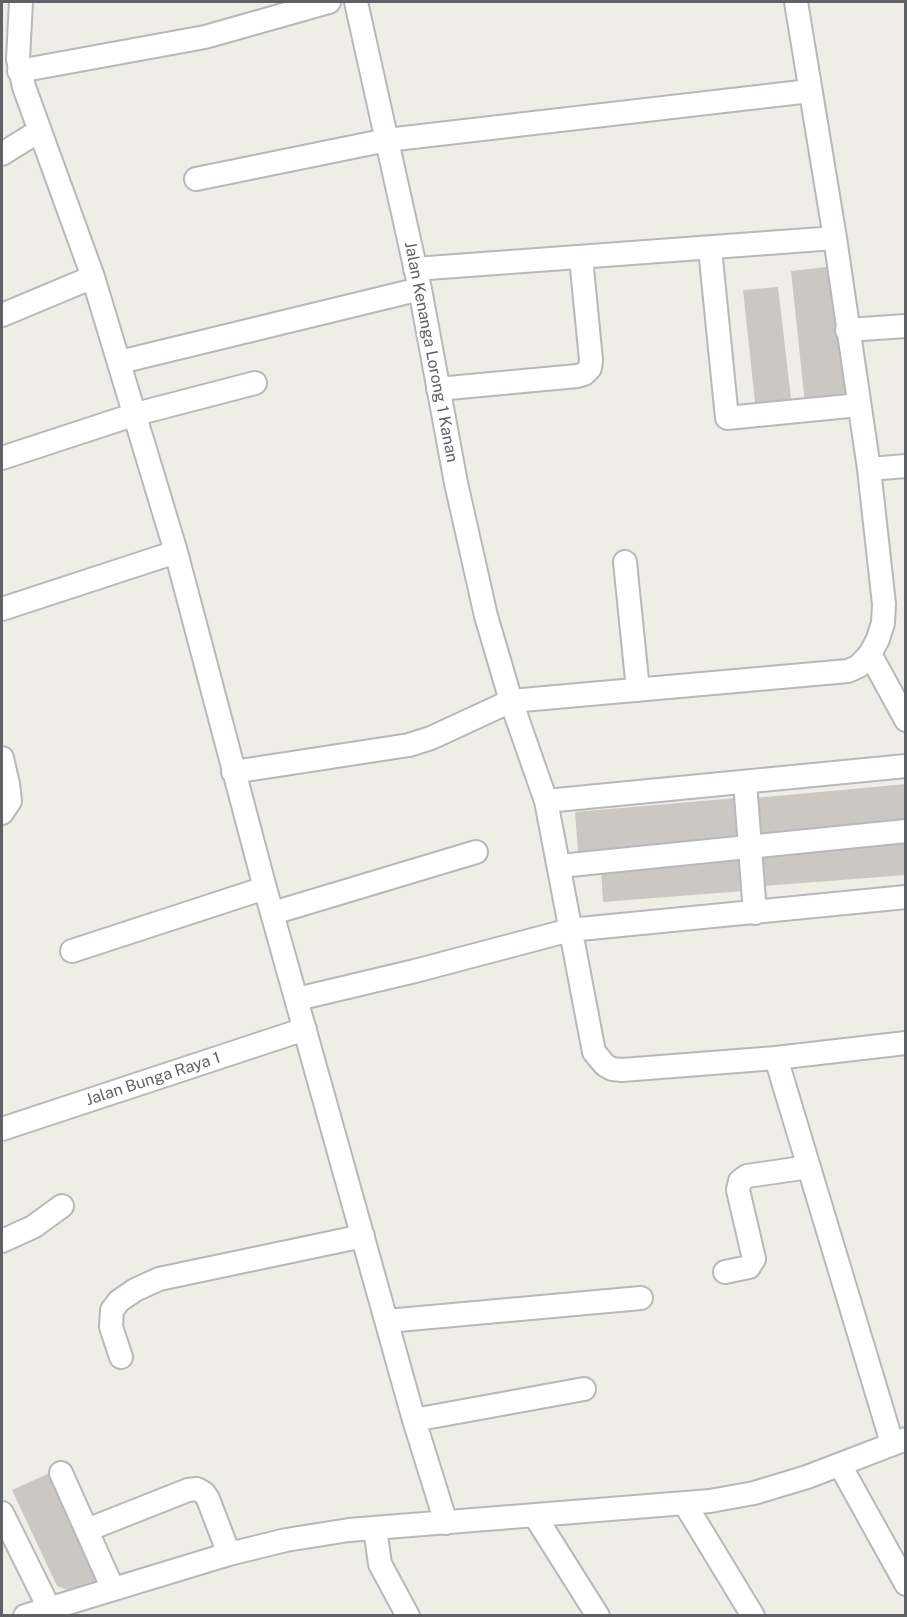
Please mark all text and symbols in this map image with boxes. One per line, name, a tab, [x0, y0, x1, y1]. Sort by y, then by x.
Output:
street label: Jalan Kenanga Lorong 1 Kanan	[400, 240, 462, 464]
street label: Jalan Bunga Raya 1	[83, 1048, 223, 1110]

